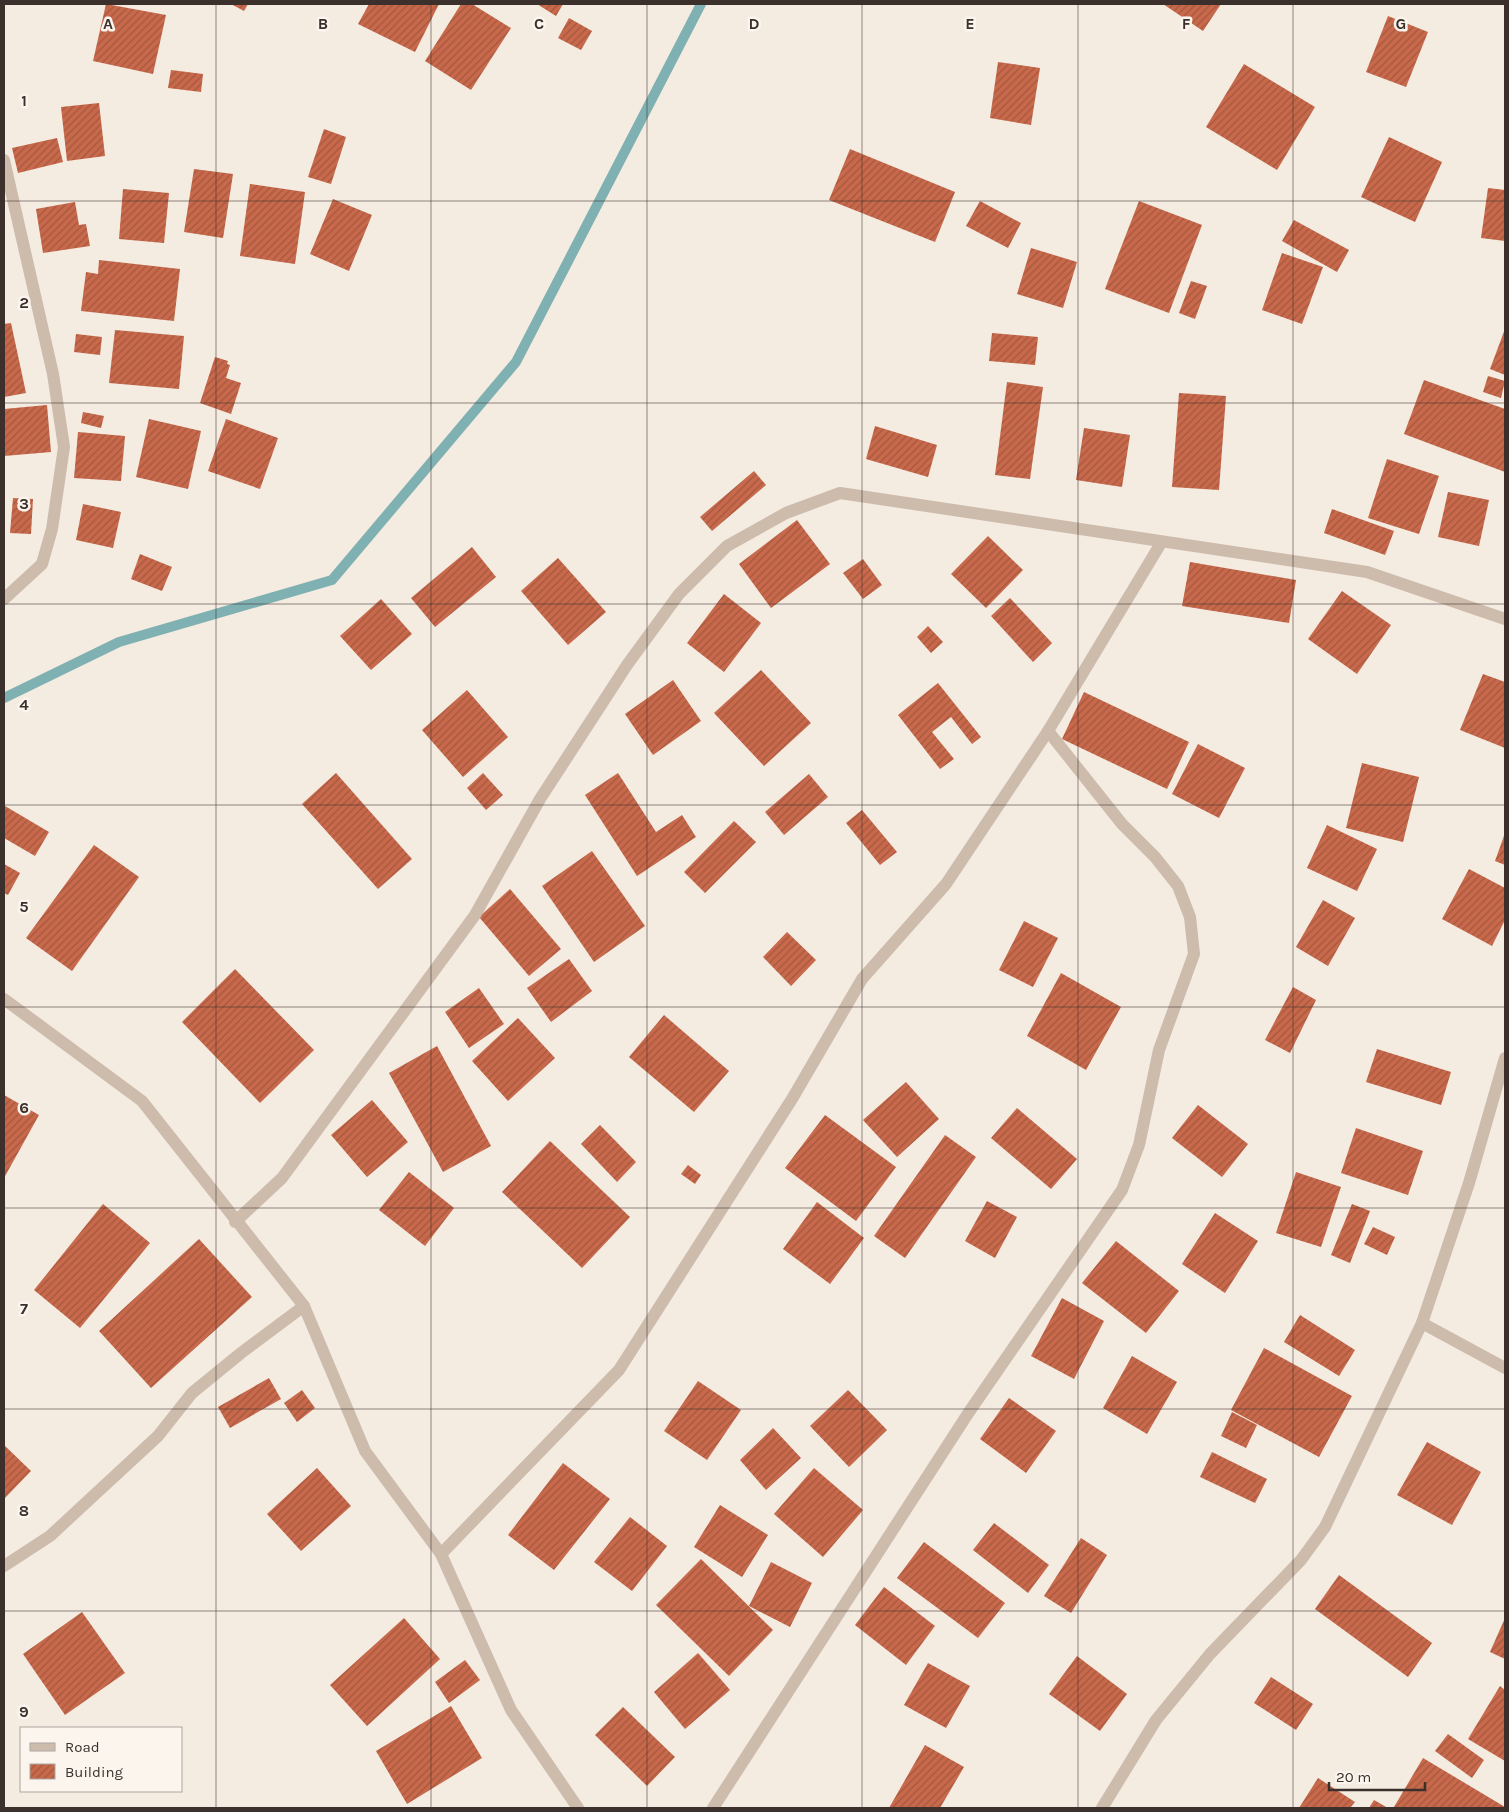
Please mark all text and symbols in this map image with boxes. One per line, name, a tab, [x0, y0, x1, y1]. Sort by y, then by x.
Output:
text: A	[103, 14, 113, 33]
text: B	[318, 14, 328, 33]
text: C	[534, 14, 544, 33]
text: D	[749, 14, 760, 33]
text: E	[965, 14, 975, 33]
text: F	[1182, 14, 1191, 33]
text: G	[1396, 14, 1406, 33]
text: 1	[21, 91, 27, 110]
text: 2	[19, 293, 29, 312]
text: 3	[19, 494, 29, 513]
text: 4	[19, 695, 29, 714]
text: 5	[19, 897, 29, 916]
text: 6	[19, 1098, 29, 1117]
text: 7	[20, 1299, 28, 1318]
text: 8	[19, 1501, 29, 1520]
text: 9	[19, 1702, 29, 1721]
legend	[20, 1727, 182, 1792]
text: Road	[65, 1738, 100, 1756]
scale bar	[1329, 1760, 1425, 1792]
text: Building	[65, 1763, 123, 1781]
text: 20 m	[1336, 1768, 1371, 1786]

